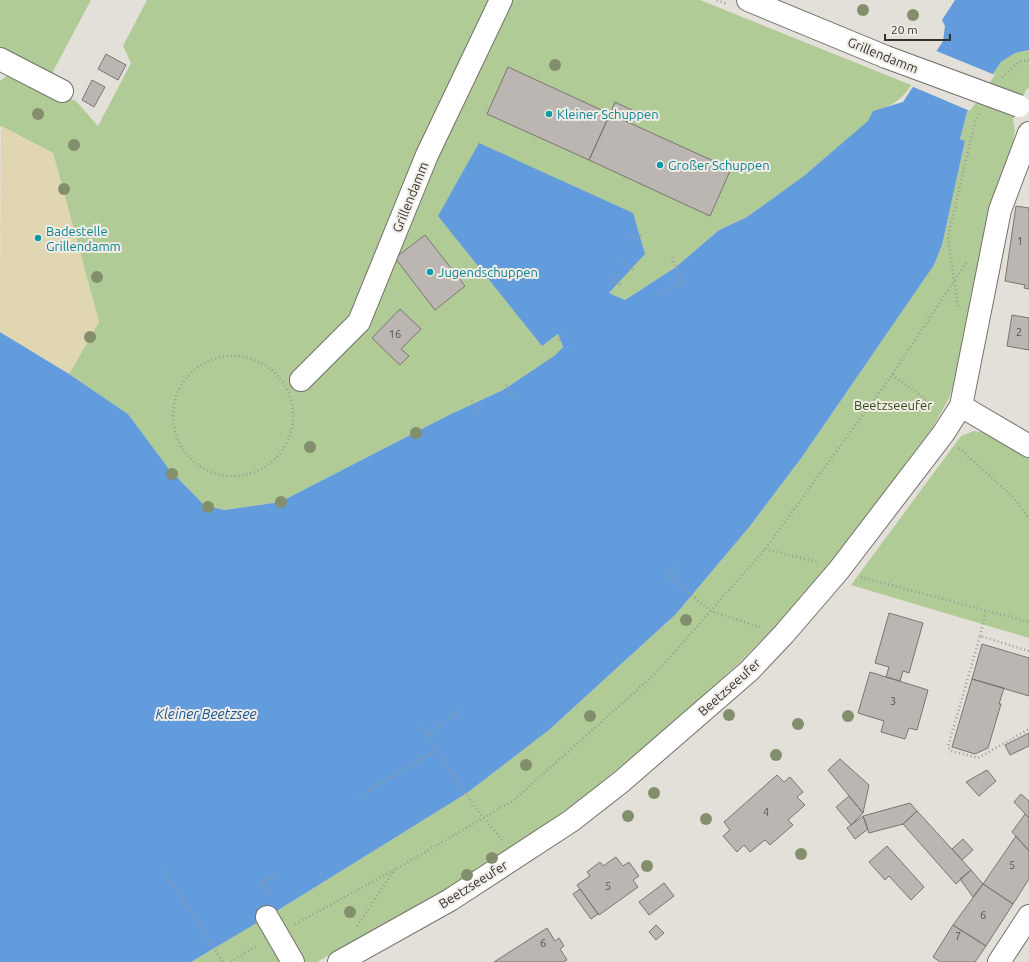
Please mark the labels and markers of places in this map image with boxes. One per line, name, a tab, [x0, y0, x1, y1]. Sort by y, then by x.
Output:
place label: Kleiner Schuppen	[557, 107, 659, 121]
marker: Kleiner Schuppen	[544, 109, 554, 119]
place label: Großer Schuppen	[668, 158, 770, 172]
marker: Großer Schuppen	[655, 160, 665, 170]
place label: Badestelle Grillendamm	[46, 224, 121, 253]
marker: Badestelle Grillendamm	[33, 233, 43, 243]
place label: Jugendschuppen	[438, 265, 538, 279]
marker: Jugendschuppen	[425, 267, 435, 277]

